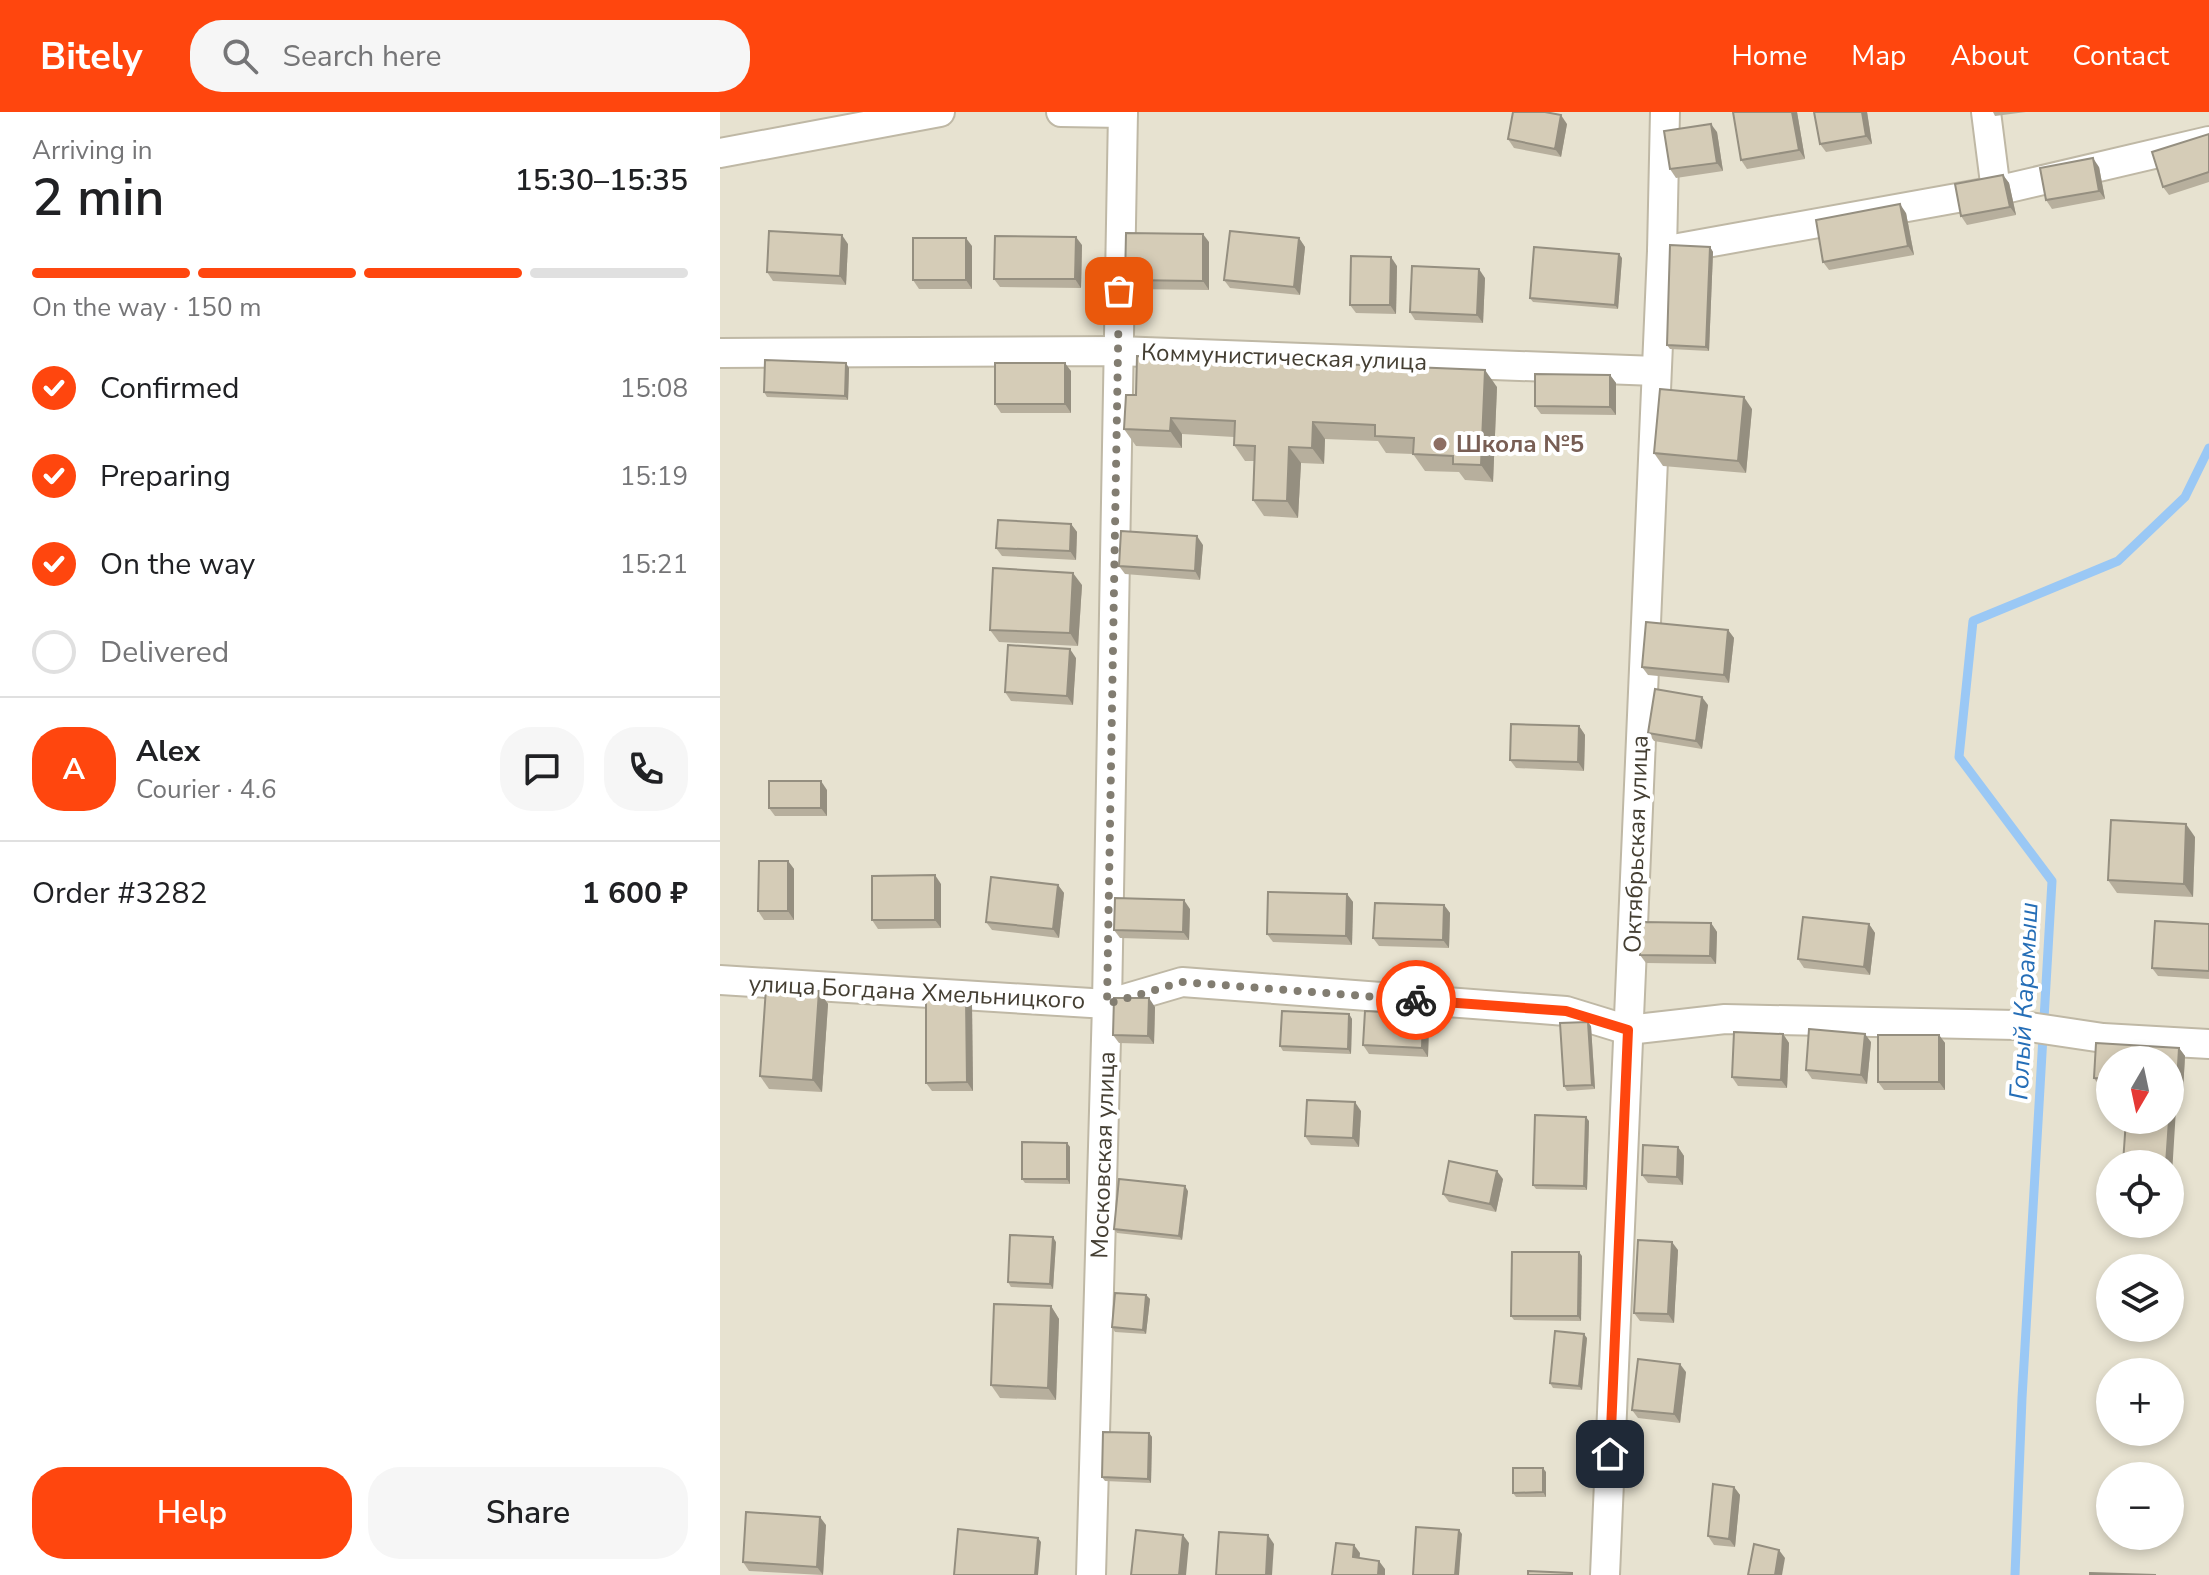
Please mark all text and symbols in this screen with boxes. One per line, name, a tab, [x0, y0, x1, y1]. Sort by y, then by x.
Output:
search box	[190, 20, 750, 92]
text: Bitely	[40, 31, 142, 82]
icon: search	[218, 34, 262, 78]
text: Search here	[282, 36, 441, 77]
text: Home	[1732, 37, 1807, 75]
text: Map	[1851, 37, 1906, 75]
text: About	[1950, 37, 2028, 75]
text: Contact	[2072, 37, 2169, 75]
text: Arriving in	[32, 133, 153, 168]
text: 15:30–15:35	[515, 160, 688, 201]
text: 2 min	[32, 162, 165, 233]
pin	[1085, 257, 1153, 325]
icon: bag	[1097, 269, 1141, 313]
text: On the way · 150 m	[32, 290, 261, 325]
street label: Коммунистическая улица	[1140, 336, 1428, 378]
icon: check	[32, 366, 76, 410]
text: Confirmed	[100, 368, 240, 409]
text: 15:08	[620, 371, 688, 406]
place label: Школа №5	[1456, 428, 1584, 460]
marker: Школа №5	[1431, 435, 1449, 453]
icon: check	[32, 454, 76, 498]
text: Preparing	[100, 456, 231, 497]
text: 15:19	[620, 459, 688, 494]
icon: check	[32, 542, 76, 586]
text: On the way	[100, 544, 255, 585]
text: 15:21	[620, 547, 688, 582]
text: Delivered	[100, 632, 229, 673]
button: chat	[500, 727, 584, 811]
button: phone	[604, 727, 688, 811]
text: Alex	[136, 731, 200, 772]
street label: Октябрьская улица	[1616, 734, 1656, 954]
text: A	[63, 749, 85, 790]
text: Courier · 4.6	[136, 772, 277, 807]
text: Order #3282	[32, 873, 207, 914]
text: 1 600 ₽	[582, 873, 688, 914]
water label: Голый Карамыш	[2001, 901, 2047, 1101]
courier	[1376, 960, 1456, 1040]
street label: улица Богдана Хмельницкого	[748, 967, 1086, 1017]
icon: bike	[1394, 978, 1438, 1022]
north arrow	[2096, 1046, 2184, 1134]
map controls	[2096, 1046, 2184, 1550]
street label: Московская улица	[1083, 1051, 1123, 1259]
button: locate	[2096, 1150, 2184, 1238]
button: layers	[2096, 1254, 2184, 1342]
button: +	[2096, 1358, 2184, 1446]
pin	[1576, 1420, 1644, 1488]
icon: home	[1588, 1432, 1632, 1476]
button: −	[2096, 1462, 2184, 1550]
button: Help	[32, 1467, 352, 1559]
button: Share	[368, 1467, 688, 1559]

